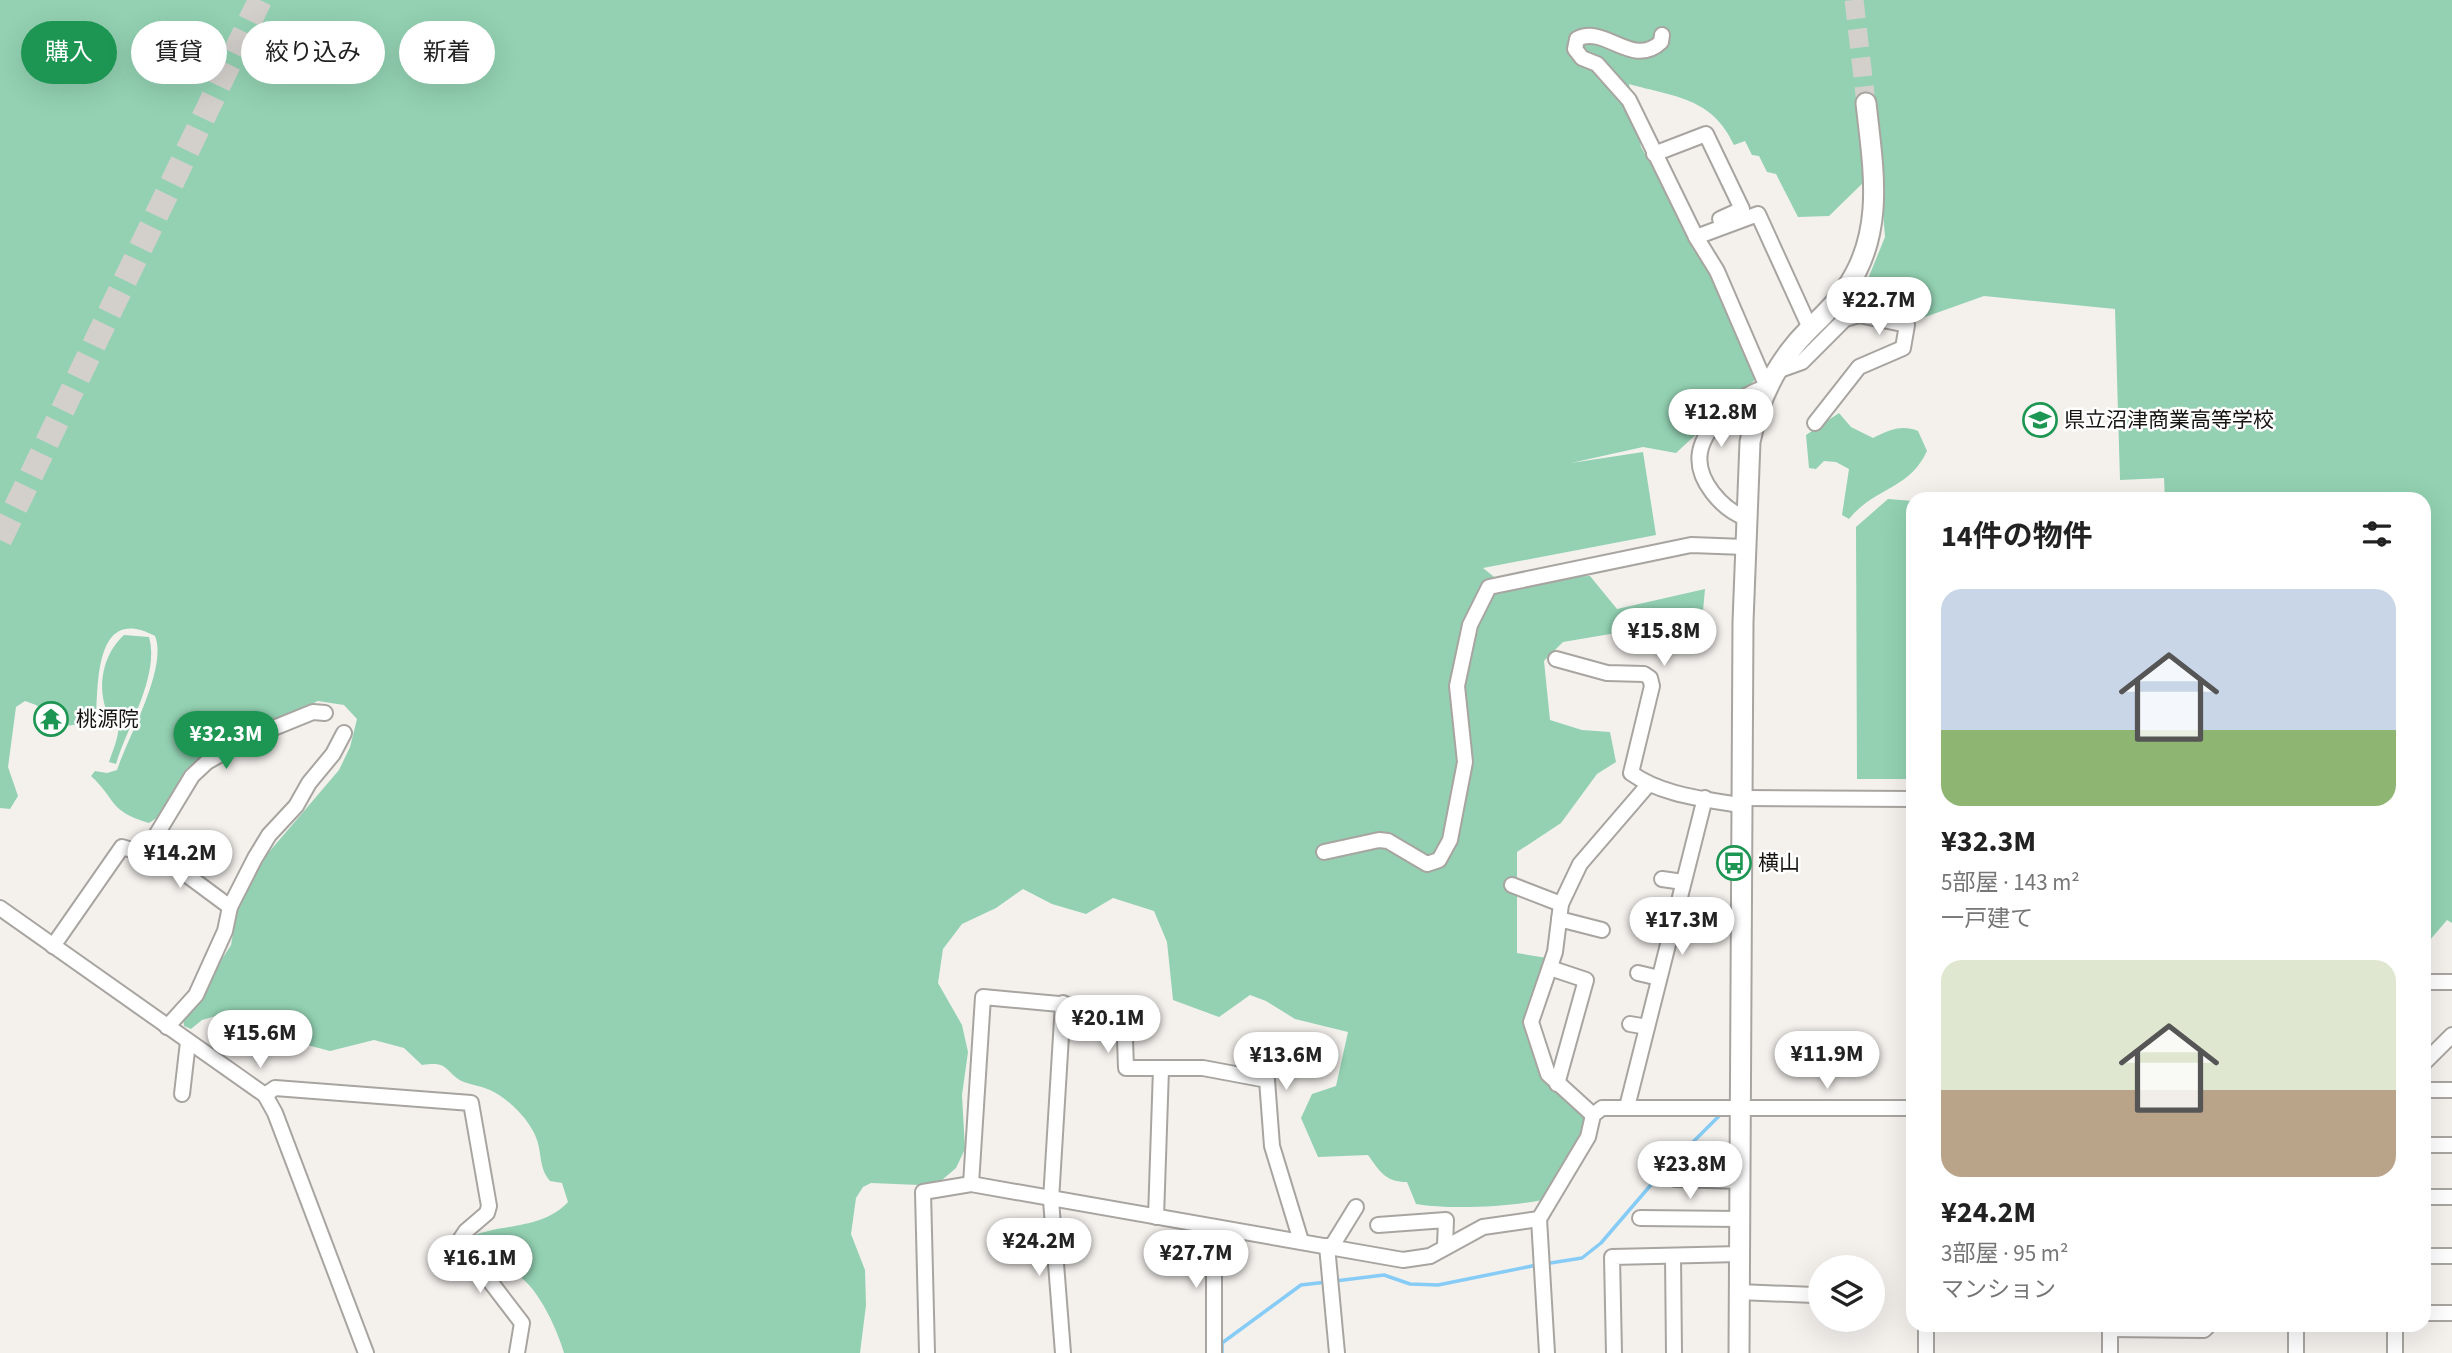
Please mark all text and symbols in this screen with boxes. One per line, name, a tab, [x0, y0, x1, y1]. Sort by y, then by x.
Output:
chip: 購入	[21, 21, 117, 84]
chip: 賃貸	[131, 21, 227, 84]
chip: 絞り込み	[241, 21, 385, 84]
chip: 新着	[399, 21, 495, 84]
pin: ¥22.7M	[1822, 278, 1936, 337]
text: ¥22.7M	[1842, 283, 1916, 316]
pin: ¥12.8M	[1664, 390, 1778, 449]
text: ¥12.8M	[1684, 395, 1758, 428]
school or university icon: 県立沼津商業高等学校	[2021, 401, 2059, 439]
place label: 県立沼津商業高等学校	[2064, 405, 2274, 435]
text: 14件の物件	[1941, 515, 2093, 558]
icon: filters	[2358, 515, 2396, 553]
pin: ¥15.8M	[1607, 608, 1721, 668]
text: ¥15.8M	[1627, 614, 1701, 647]
icon: home	[2106, 634, 2232, 760]
temple icon: 桃源院	[32, 700, 70, 738]
place label: 桃源院	[76, 704, 139, 734]
pin: ¥32.3M	[169, 712, 283, 771]
text: ¥32.3M	[189, 717, 263, 750]
text: ¥32.3M	[1941, 820, 2036, 863]
pin: ¥14.2M	[123, 830, 237, 890]
text: ¥14.2M	[143, 836, 217, 869]
bus stop icon: 横山	[1715, 844, 1753, 882]
place label: 横山	[1758, 848, 1800, 878]
text: 5部屋 · 143 m²	[1941, 866, 2080, 899]
pin: ¥17.3M	[1625, 898, 1739, 957]
text: 一戸建て	[1941, 902, 2033, 935]
text: ¥17.3M	[1645, 903, 1719, 936]
pin: ¥20.1M	[1051, 996, 1165, 1055]
text: ¥20.1M	[1071, 1001, 1145, 1034]
icon: home	[2106, 1005, 2232, 1131]
pin: ¥15.6M	[203, 1010, 317, 1070]
text: ¥15.6M	[223, 1016, 297, 1049]
pin: ¥13.6M	[1229, 1032, 1343, 1092]
pin: ¥11.9M	[1770, 1032, 1884, 1091]
text: ¥11.9M	[1790, 1037, 1864, 1070]
text: ¥13.6M	[1249, 1038, 1323, 1071]
pin: ¥23.8M	[1633, 1142, 1747, 1201]
text: ¥23.8M	[1653, 1147, 1727, 1180]
text: ¥24.2M	[1941, 1191, 2036, 1234]
pin: ¥24.2M	[982, 1218, 1096, 1278]
text: ¥24.2M	[1002, 1224, 1076, 1257]
pin: ¥27.7M	[1139, 1230, 1253, 1290]
pin: ¥16.1M	[423, 1236, 537, 1295]
text: ¥27.7M	[1159, 1236, 1233, 1269]
text: 3部屋 · 95 m²	[1941, 1237, 2068, 1270]
text: ¥16.1M	[443, 1241, 517, 1274]
map controls	[1808, 1255, 1885, 1332]
button: layers	[1808, 1255, 1885, 1332]
text: マンション	[1941, 1273, 2056, 1306]

